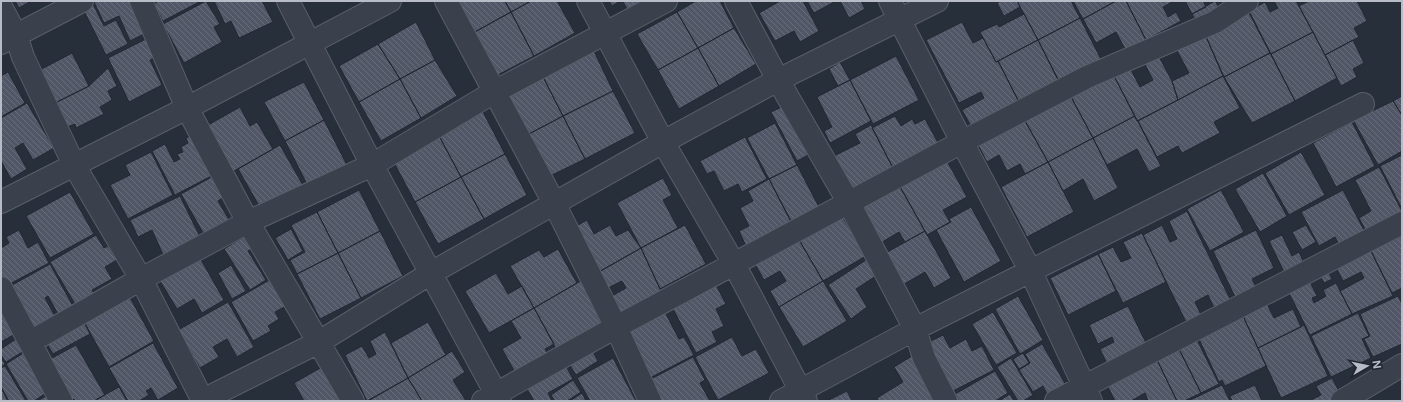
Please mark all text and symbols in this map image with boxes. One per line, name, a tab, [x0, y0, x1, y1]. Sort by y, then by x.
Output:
north arrow	[1347, 346, 1387, 386]
text: N	[1369, 359, 1384, 370]

